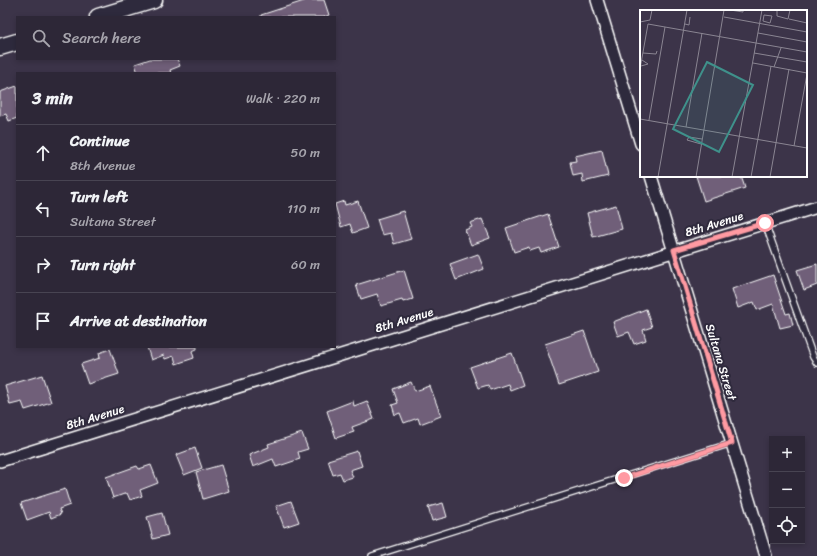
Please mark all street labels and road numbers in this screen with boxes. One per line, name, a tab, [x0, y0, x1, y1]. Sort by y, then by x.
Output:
street label: 8th Avenue	[682, 205, 746, 243]
street label: 8th Avenue	[372, 301, 436, 339]
street label: Sultana Street	[699, 321, 743, 404]
street label: 8th Avenue	[63, 398, 127, 436]

